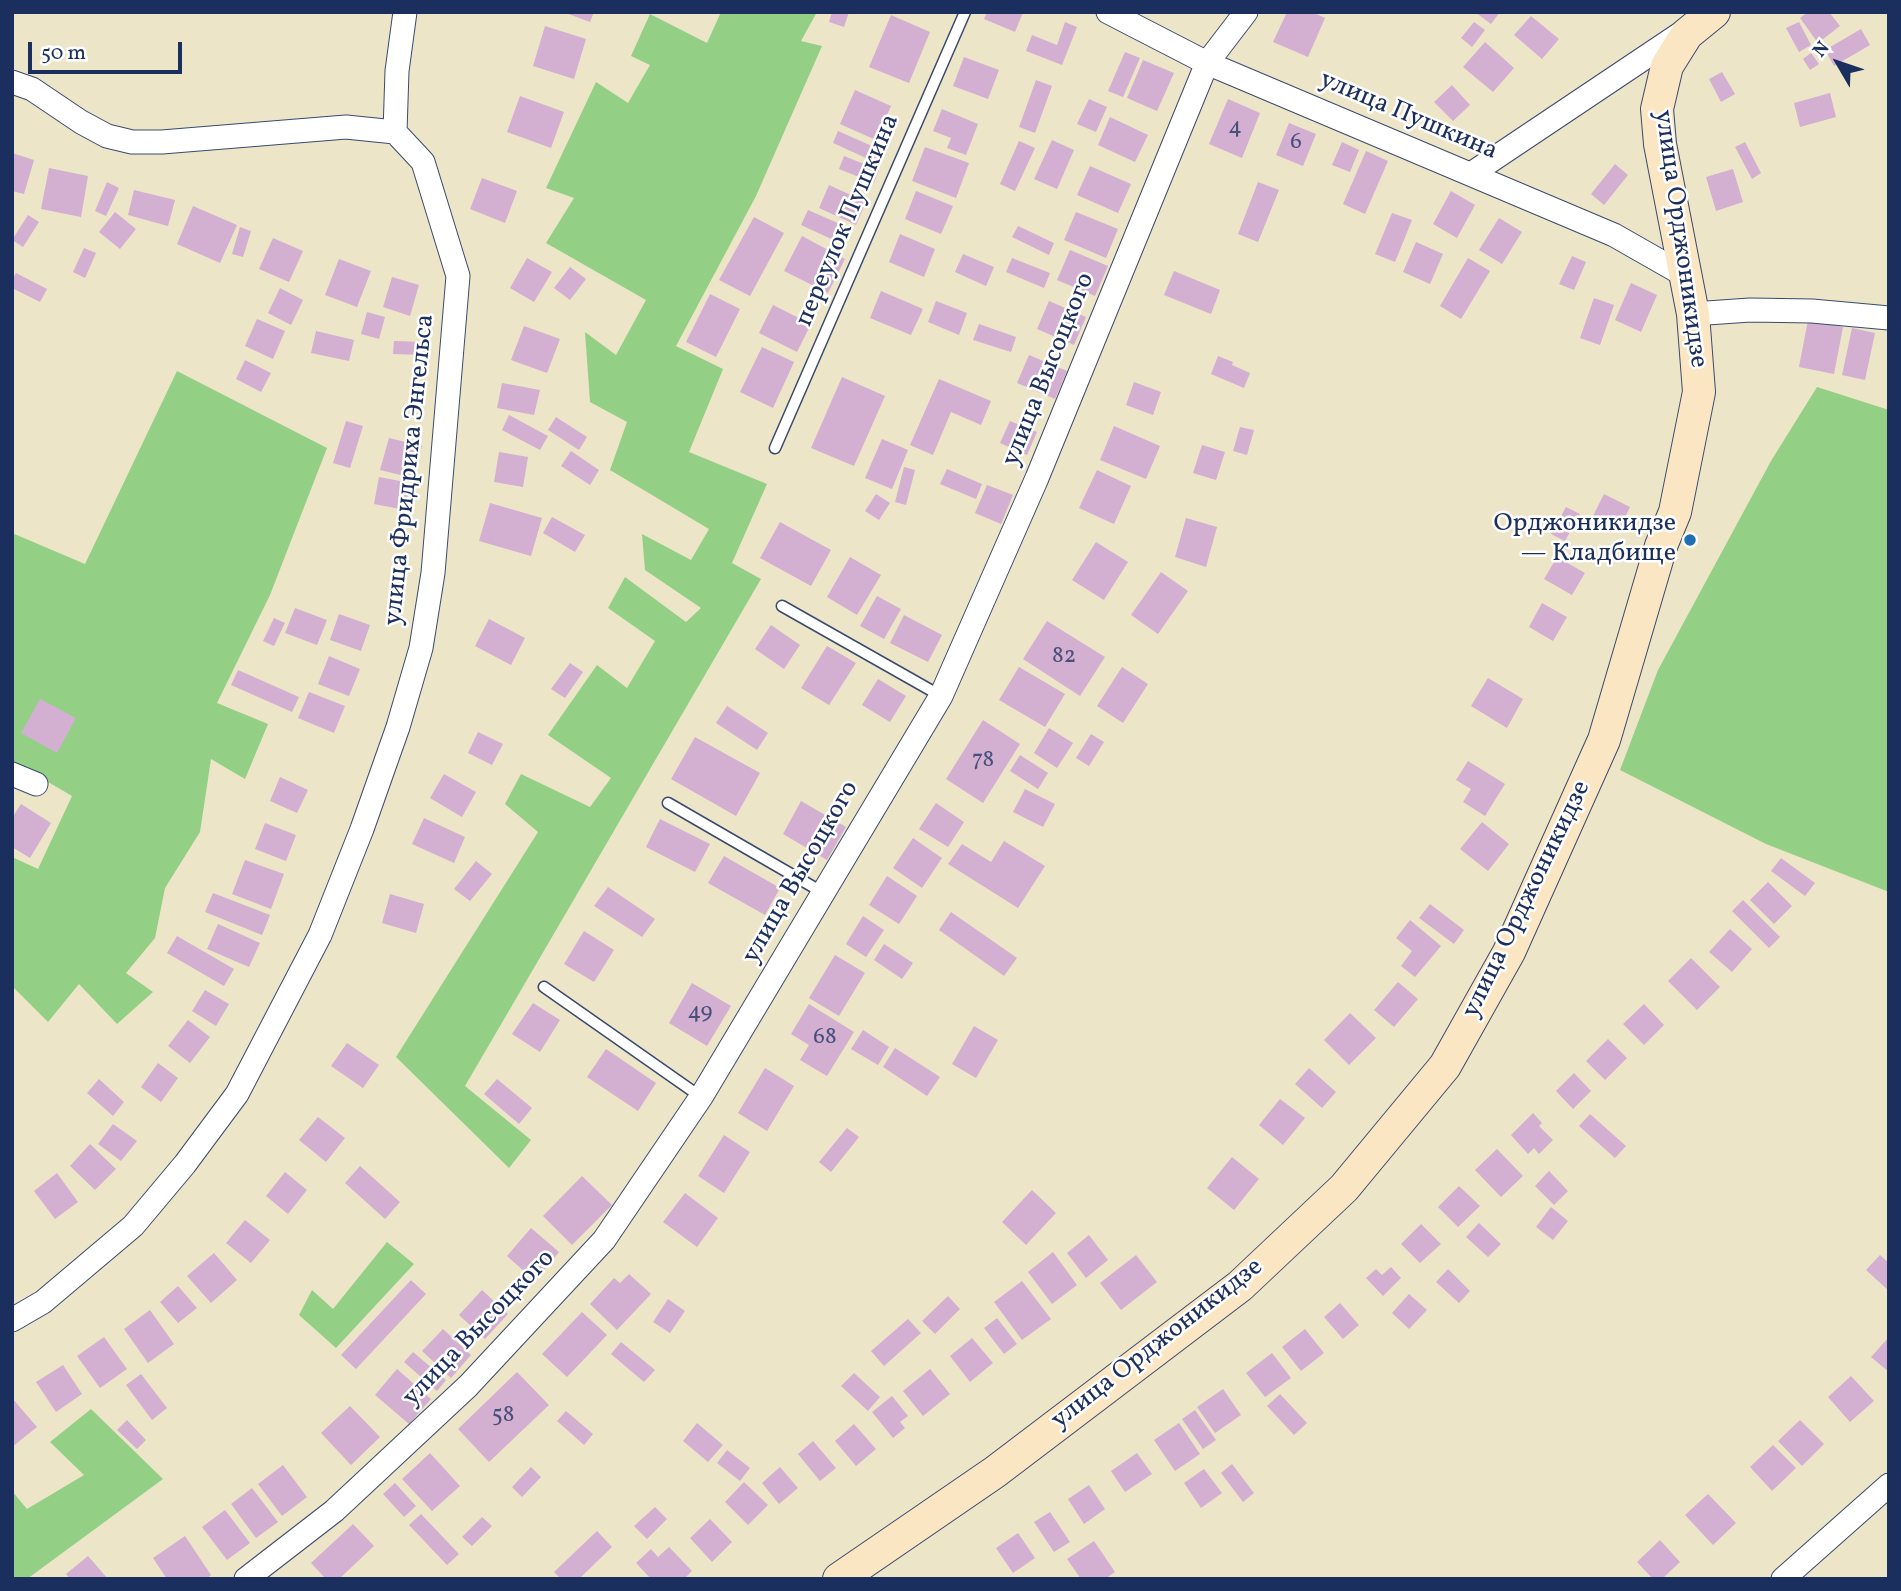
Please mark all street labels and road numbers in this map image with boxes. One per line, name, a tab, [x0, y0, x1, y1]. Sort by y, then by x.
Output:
street label: улица Пушкина	[1314, 65, 1502, 169]
street label: улица Орджоникидзе	[1645, 108, 1713, 370]
street label: переулок Пушкина	[790, 110, 908, 332]
street label: улица Высоцкого	[997, 269, 1103, 471]
street label: улица Фридриха Энгельса	[379, 313, 443, 627]
street label: улица Высоцкого	[737, 776, 867, 970]
street label: улица Орджоникидзе	[1457, 776, 1599, 1024]
street label: улица Высоцкого	[397, 1244, 563, 1414]
street label: улица Орджоникидзе	[1046, 1253, 1270, 1437]

